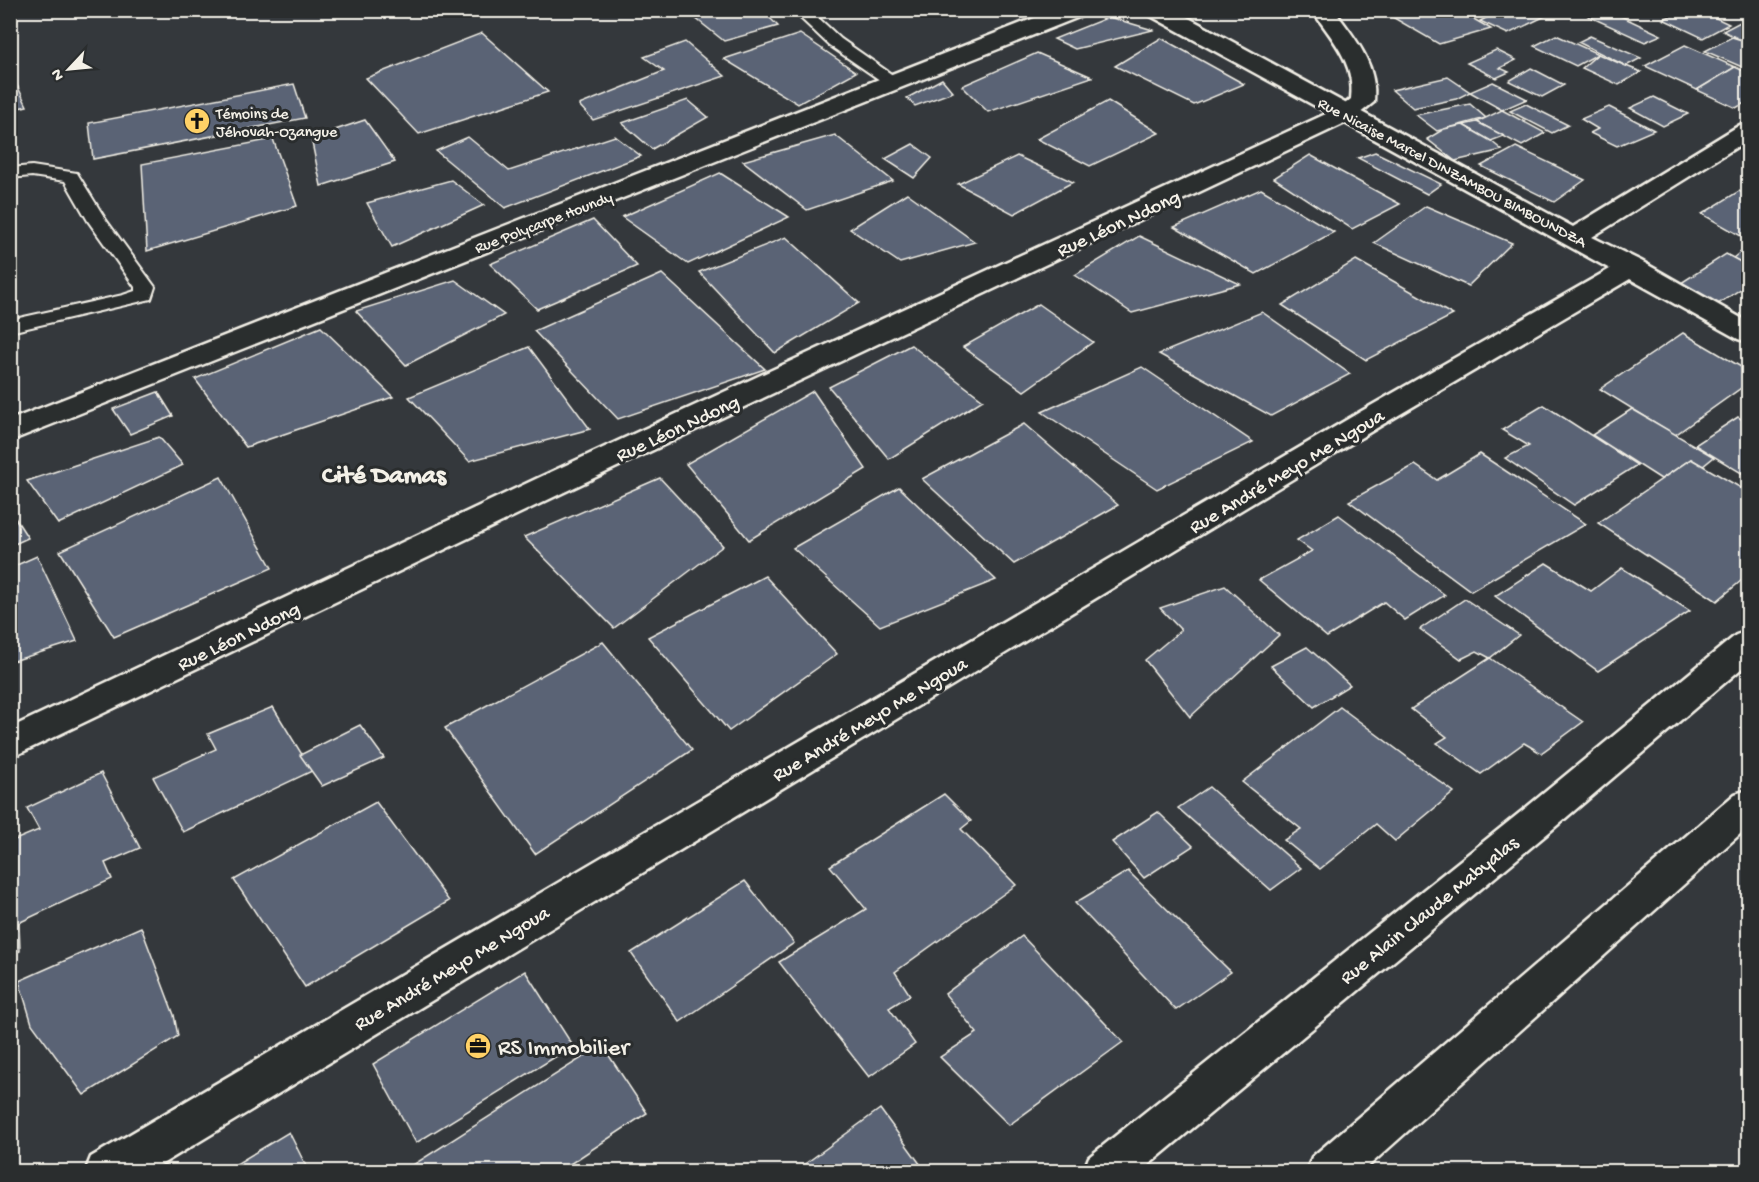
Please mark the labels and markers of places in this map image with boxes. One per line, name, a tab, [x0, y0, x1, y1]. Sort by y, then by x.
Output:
church icon: Témoins de Jéhovah-Ozangue	[182, 106, 212, 136]
place label: Témoins de Jéhovah-Ozangue	[215, 106, 338, 143]
office icon: RS Immobilier	[463, 1031, 493, 1061]
place label: RS Immobilier	[498, 1035, 631, 1064]

